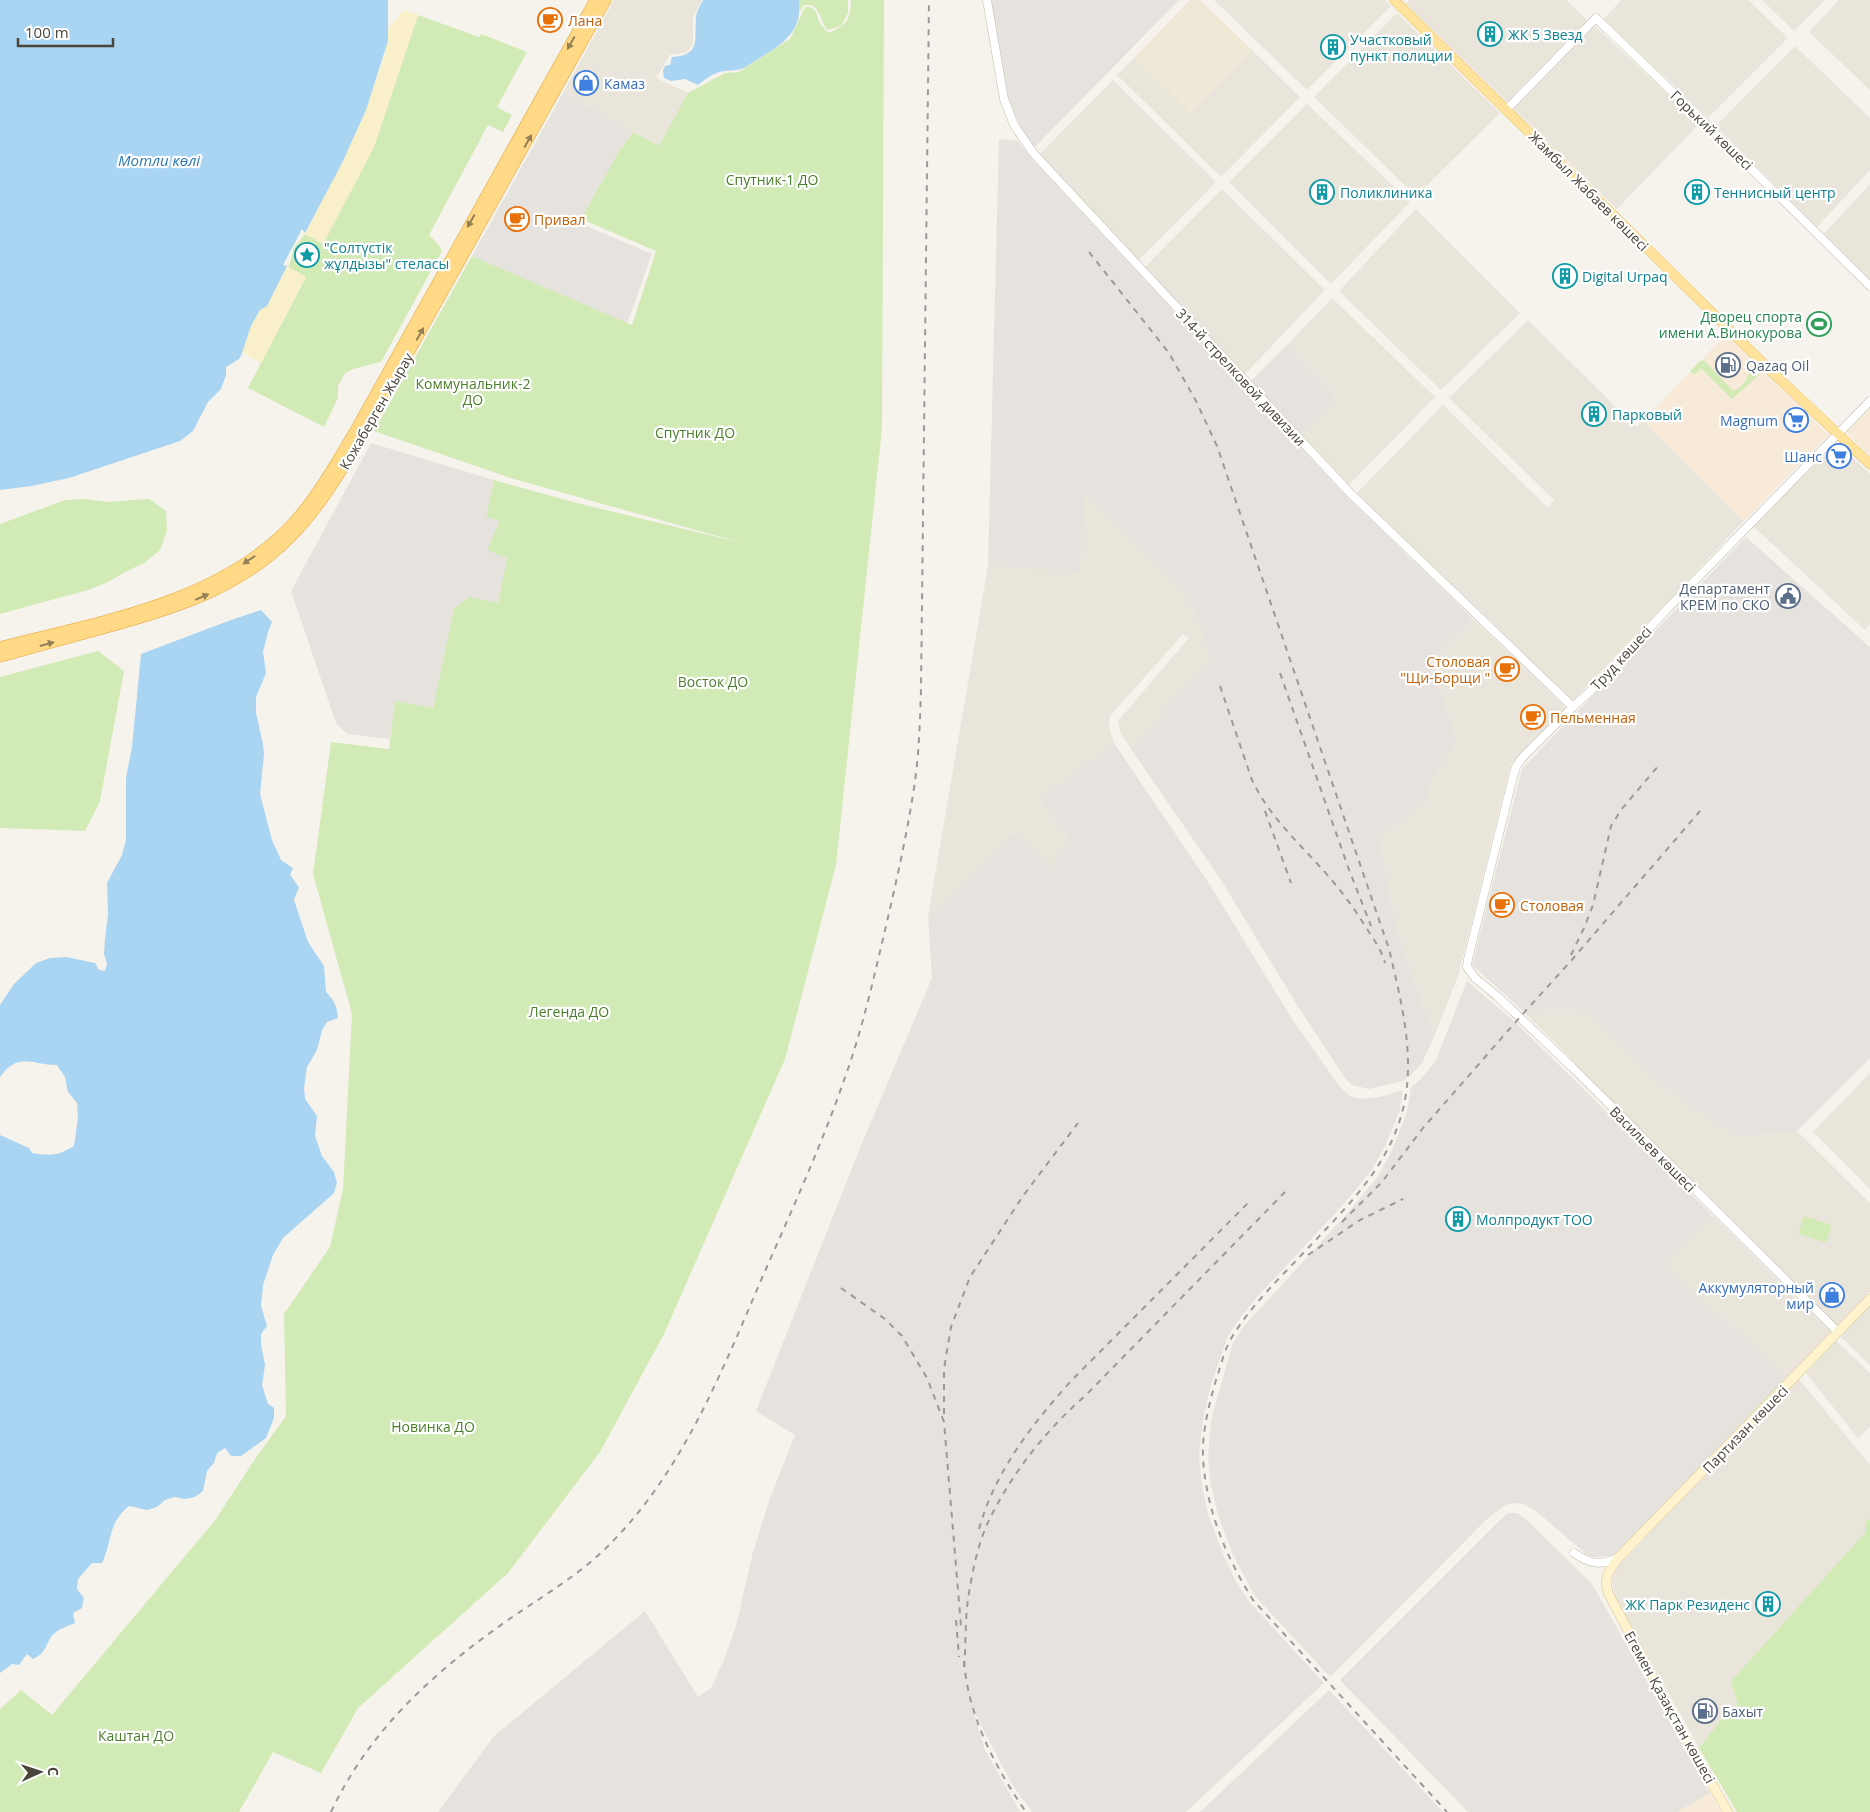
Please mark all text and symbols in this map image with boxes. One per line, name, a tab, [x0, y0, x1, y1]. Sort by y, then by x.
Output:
cafe icon: Лана	[537, 7, 563, 33]
place label: Лана	[568, 11, 602, 30]
scale bar	[18, 15, 112, 47]
building icon: ЖК 5 Звезд	[1477, 21, 1503, 47]
text: 100 m	[25, 22, 69, 42]
place label: ЖК 5 Звезд	[1508, 25, 1582, 44]
place label: Участковый пункт полиции	[1350, 30, 1453, 65]
building icon: Участковый пункт полиции	[1320, 34, 1346, 60]
one-way arrow	[567, 35, 575, 50]
shop icon: Камаз	[573, 70, 599, 96]
place label: Камаз	[604, 74, 645, 93]
street label: Горький көшесі	[1667, 86, 1757, 174]
street label: Жамбыл Жабаев көшесі	[1525, 127, 1653, 255]
one-way arrow	[524, 134, 532, 149]
water label: Мотли көлі	[118, 150, 200, 170]
park label: Спутник-1 ДО	[726, 170, 818, 189]
building icon: Поликлиника	[1309, 179, 1335, 205]
building icon: Теннисный центр	[1684, 179, 1710, 205]
place label: Поликлиника	[1340, 183, 1432, 202]
place label: Теннисный центр	[1714, 183, 1836, 202]
cafe icon: Привал	[504, 206, 530, 232]
place label: Привал	[534, 210, 586, 229]
one-way arrow	[467, 214, 476, 228]
place label: "Солтүстік жұлдызы" стеласы	[324, 238, 449, 273]
place icon: "Солтүстік жұлдызы" стеласы	[294, 242, 320, 268]
building icon: Digital Urpaq	[1552, 263, 1578, 289]
place label: Digital Urpaq	[1582, 267, 1668, 286]
street label: 314-й стрелковой дивизии	[1172, 304, 1310, 450]
place label: Дворец спорта имени А.Винокурова	[1659, 307, 1802, 342]
sports icon: Дворец спорта имени А.Винокурова	[1806, 311, 1832, 337]
one-way arrow	[416, 327, 424, 341]
street label: Кожаберген Жырау	[335, 348, 418, 473]
fuel station icon: Qazaq Oil	[1715, 352, 1741, 378]
place label: Qazaq Oil	[1746, 356, 1809, 375]
park label: Коммунальник-2 ДО	[416, 374, 530, 409]
building icon: Парковый	[1581, 401, 1607, 427]
place label: Парковый	[1612, 405, 1682, 424]
supermarket icon: Magnum	[1783, 407, 1809, 433]
place label: Magnum	[1720, 411, 1778, 430]
park label: Спутник ДО	[655, 423, 735, 442]
supermarket icon: Шанс	[1826, 443, 1852, 469]
place label: Шанс	[1784, 447, 1822, 466]
one-way arrow	[242, 555, 256, 565]
place label: Департамент КРЕМ по СКО	[1680, 579, 1770, 614]
public building icon: Департамент КРЕМ по СКО	[1775, 583, 1801, 609]
one-way arrow	[195, 592, 209, 600]
street label: Труд көшесі	[1586, 622, 1656, 694]
one-way arrow	[39, 640, 55, 648]
place label: Столовая "Щи-Борщи "	[1400, 652, 1490, 687]
cafe icon: Столовая "Щи-Борщи "	[1494, 656, 1520, 682]
park label: Восток ДО	[678, 672, 748, 691]
cafe icon: Пельменная	[1520, 704, 1546, 730]
place label: Пельменная	[1550, 708, 1636, 727]
cafe icon: Столовая	[1489, 892, 1515, 918]
place label: Столовая	[1520, 896, 1584, 915]
park label: Легенда ДО	[529, 1002, 609, 1021]
street label: Васильев көшесі	[1606, 1102, 1700, 1196]
building icon: Молпродукт ТОО	[1445, 1206, 1471, 1232]
place label: Молпродукт ТОО	[1476, 1210, 1593, 1229]
place label: Аккумуляторный мир	[1699, 1278, 1814, 1313]
shop icon: Аккумуляторный мир	[1819, 1282, 1845, 1308]
street label: Партизан көшесі	[1698, 1381, 1792, 1477]
park label: Новинка ДО	[391, 1417, 475, 1436]
building icon: ЖК Парк Резиденс	[1755, 1591, 1781, 1617]
place label: ЖК Парк Резиденс	[1625, 1595, 1750, 1614]
street label: Егемен Қазақстан көшесі	[1620, 1627, 1720, 1787]
fuel station icon: Бахыт	[1692, 1698, 1718, 1724]
place label: Бахыт	[1722, 1702, 1763, 1721]
park label: Каштан ДО	[98, 1726, 174, 1745]
north arrow	[15, 1747, 65, 1797]
text: С	[44, 1766, 63, 1776]

